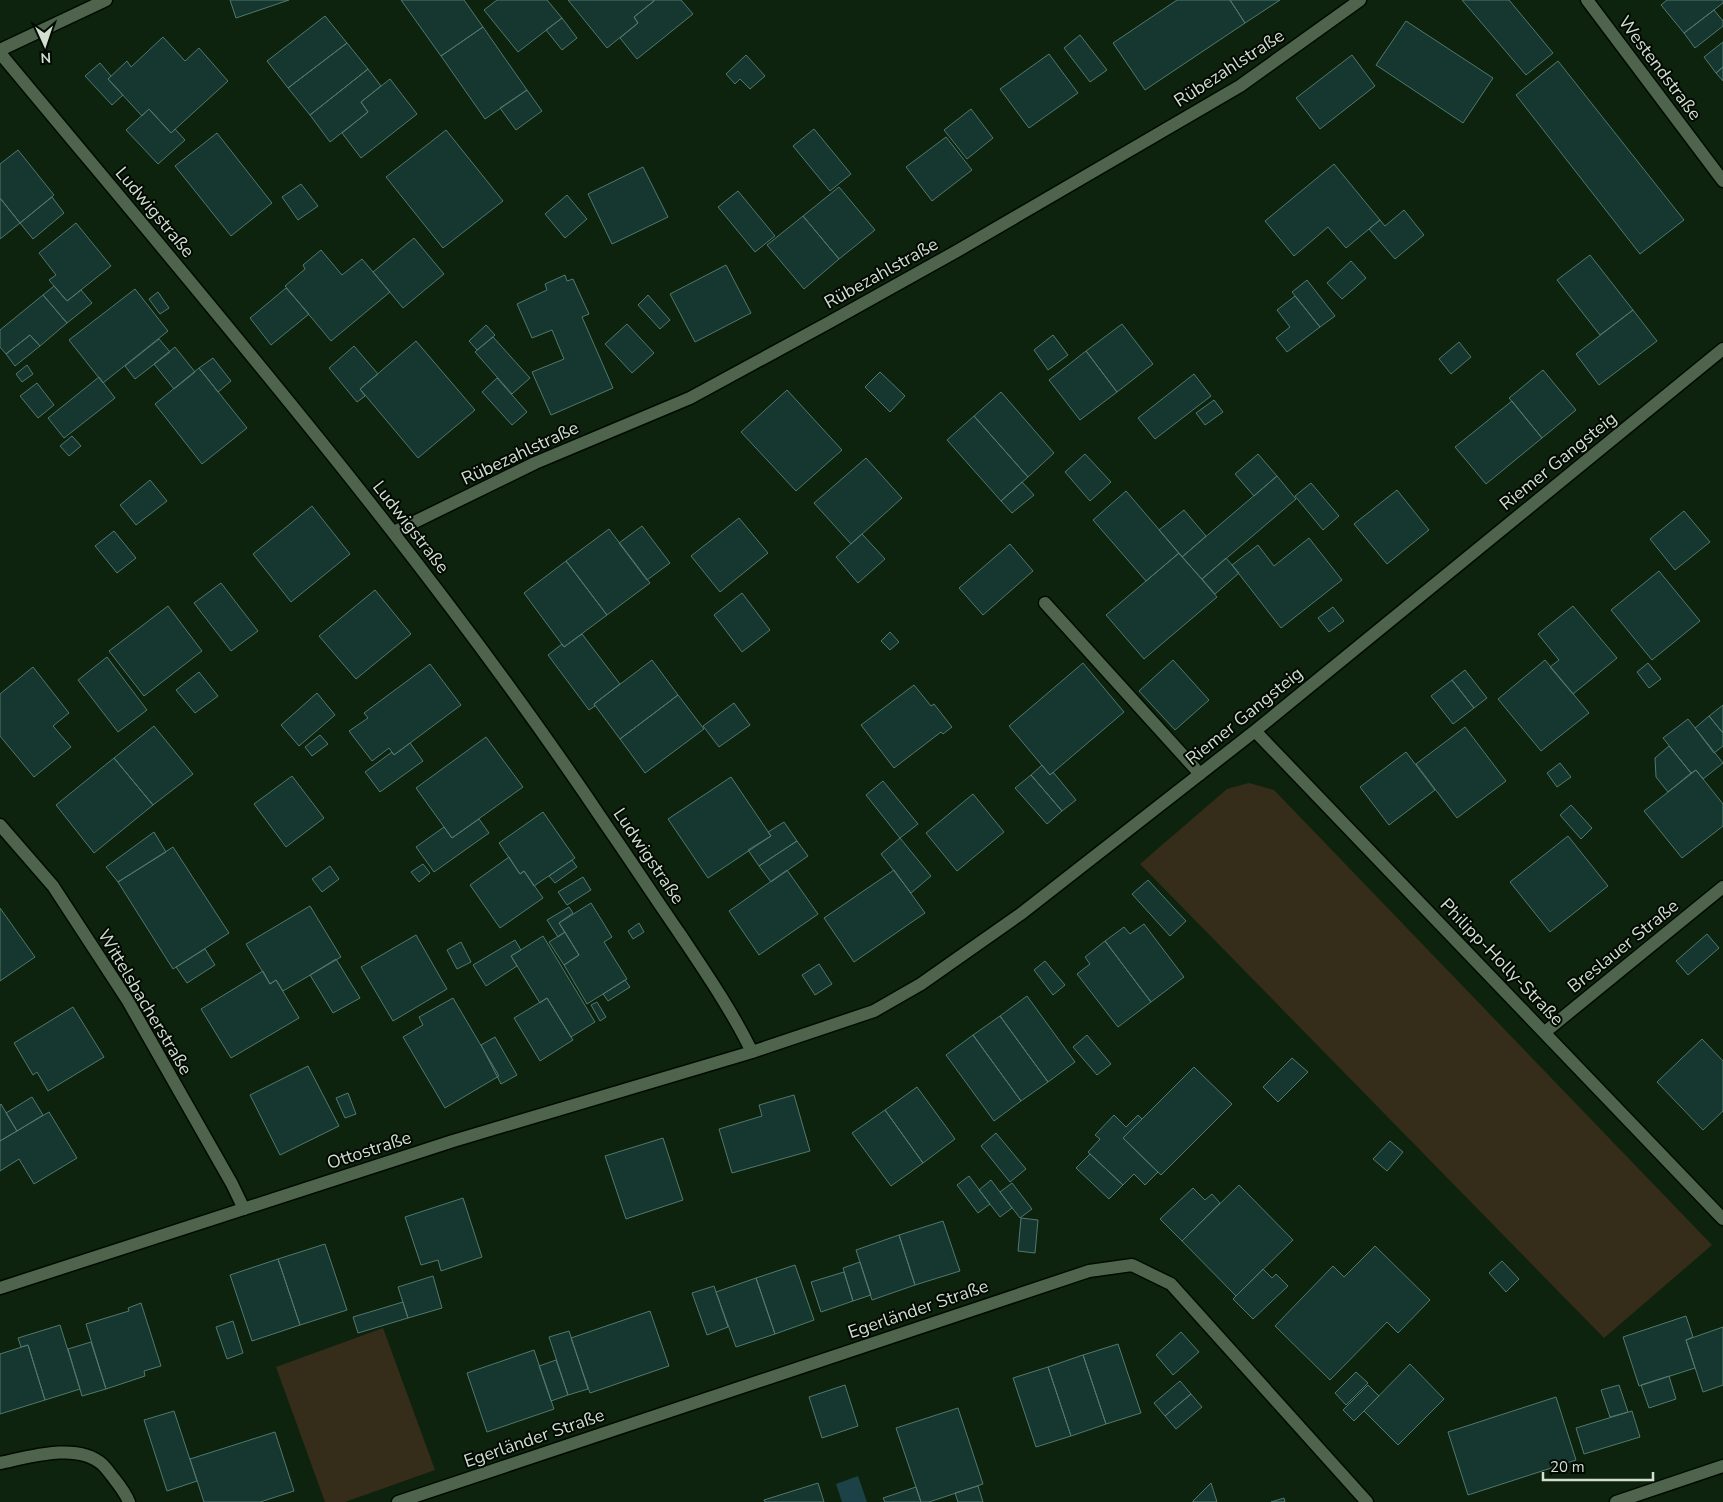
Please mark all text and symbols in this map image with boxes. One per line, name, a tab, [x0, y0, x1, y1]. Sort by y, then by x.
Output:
street label: Westendstraße	[1613, 11, 1707, 125]
north arrow	[20, 20, 70, 70]
street label: Rübezahlstraße	[1169, 23, 1289, 113]
text: N	[40, 48, 51, 67]
street label: Ludwigstraße	[110, 162, 200, 262]
street label: Rübezahlstraße	[820, 232, 942, 314]
street label: Riemer Gangsteig	[1494, 406, 1622, 516]
street label: Rübezahlstraße	[457, 415, 583, 491]
street label: Ludwigstraße	[367, 476, 455, 578]
street label: Riemer Gangsteig	[1180, 661, 1308, 771]
street label: Ludwigstraße	[608, 803, 690, 909]
street label: Philipp-Holly-Straße	[1435, 893, 1569, 1031]
street label: Breslauer Straße	[1563, 894, 1683, 998]
street label: Wittelsbacherstraße	[92, 925, 198, 1079]
street label: Ottostraße	[324, 1125, 414, 1175]
street label: Egerländer Straße	[845, 1274, 991, 1344]
street label: Egerländer Straße	[461, 1403, 607, 1473]
scale bar	[1543, 1450, 1653, 1482]
text: 20 m	[1550, 1457, 1585, 1477]

